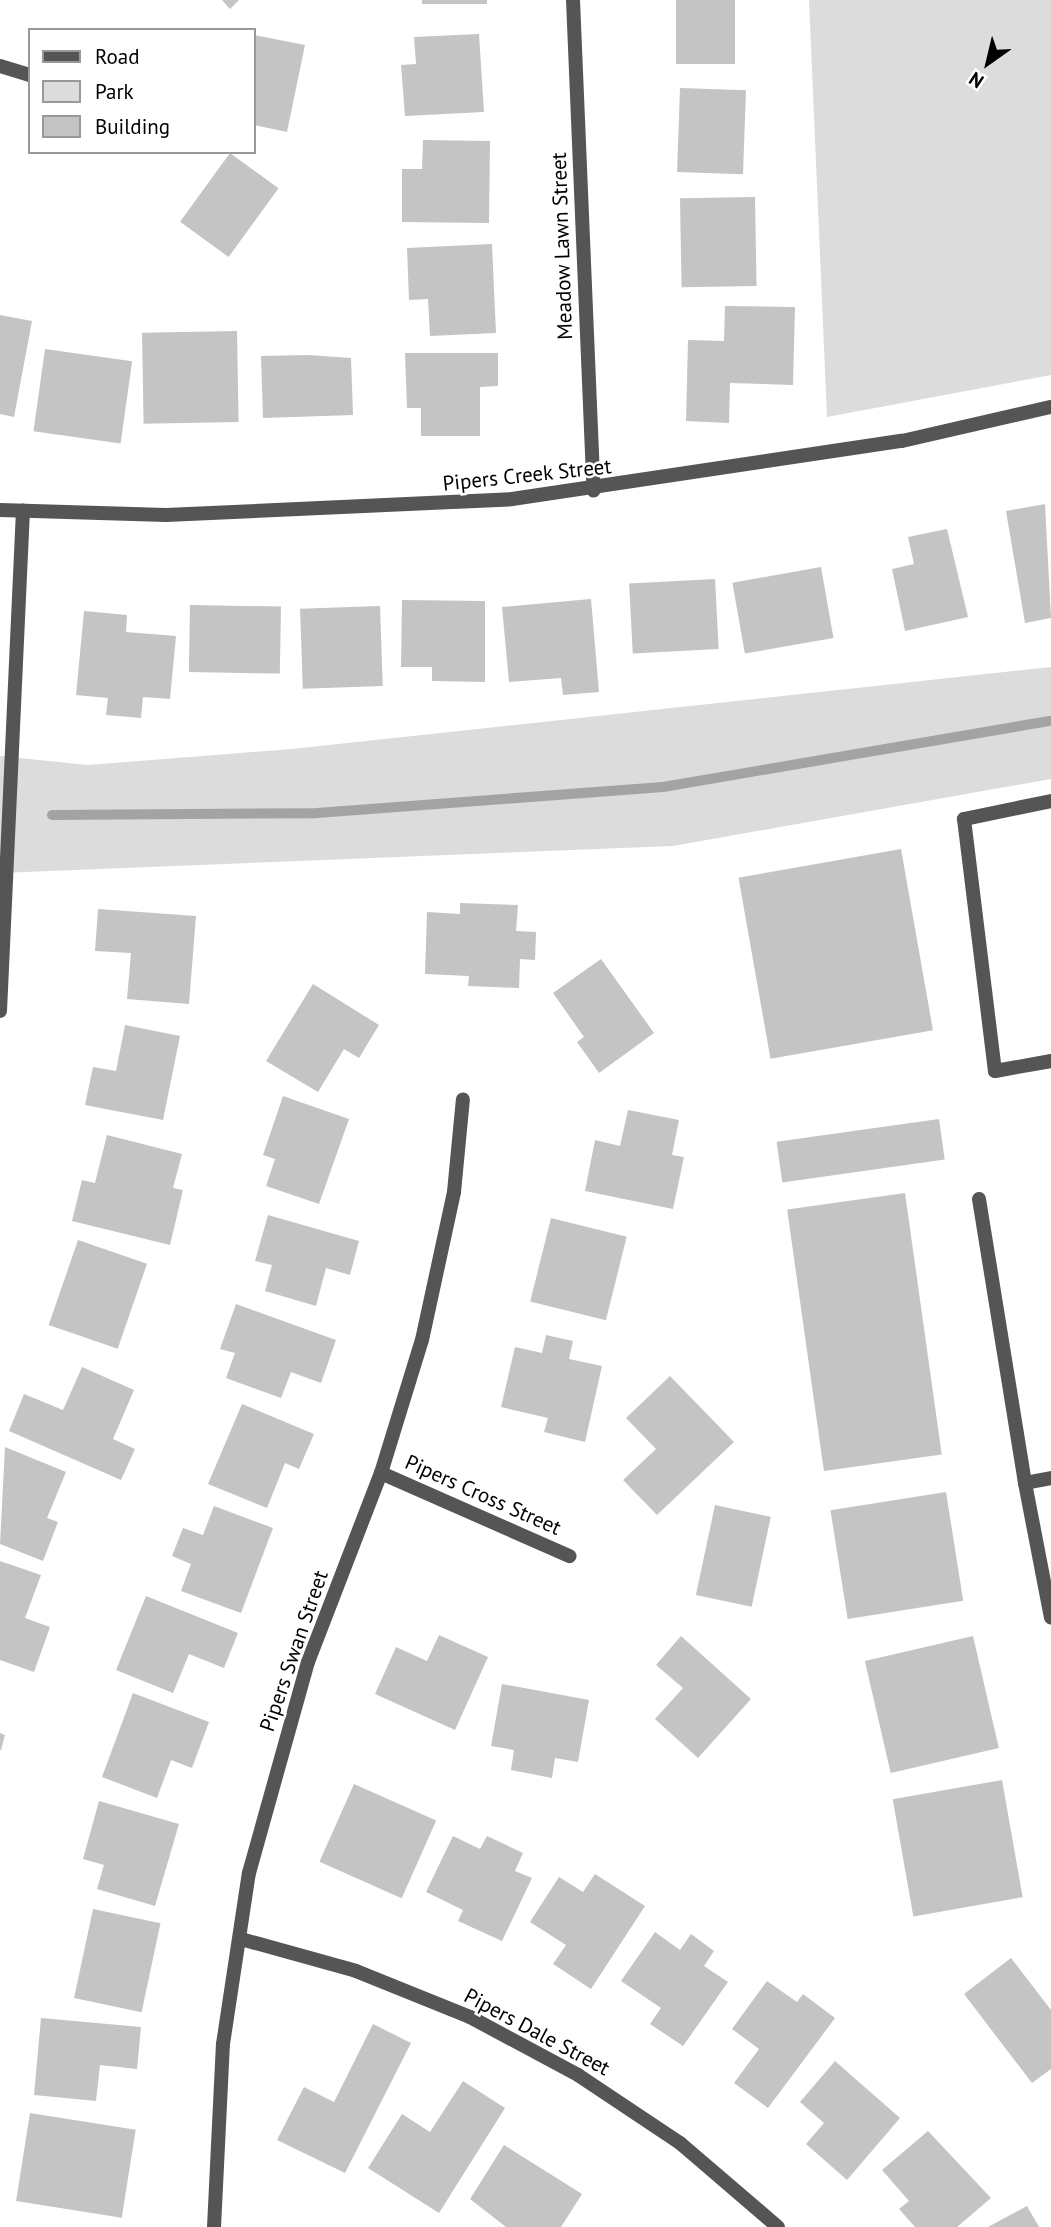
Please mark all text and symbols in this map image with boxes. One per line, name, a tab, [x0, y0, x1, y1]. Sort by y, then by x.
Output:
legend	[28, 28, 256, 154]
north arrow	[953, 28, 1023, 98]
text: Road	[95, 43, 139, 70]
text: N	[964, 67, 988, 94]
text: Park	[95, 78, 134, 105]
text: Building	[95, 113, 170, 140]
street label: Meadow Lawn Street	[546, 152, 578, 340]
street label: Pipers Creek Street	[441, 454, 613, 496]
street label: Pipers Cross Street	[401, 1449, 565, 1541]
street label: Pipers Swan Street	[255, 1567, 333, 1735]
street label: Pipers Dale Street	[460, 1983, 614, 2081]

